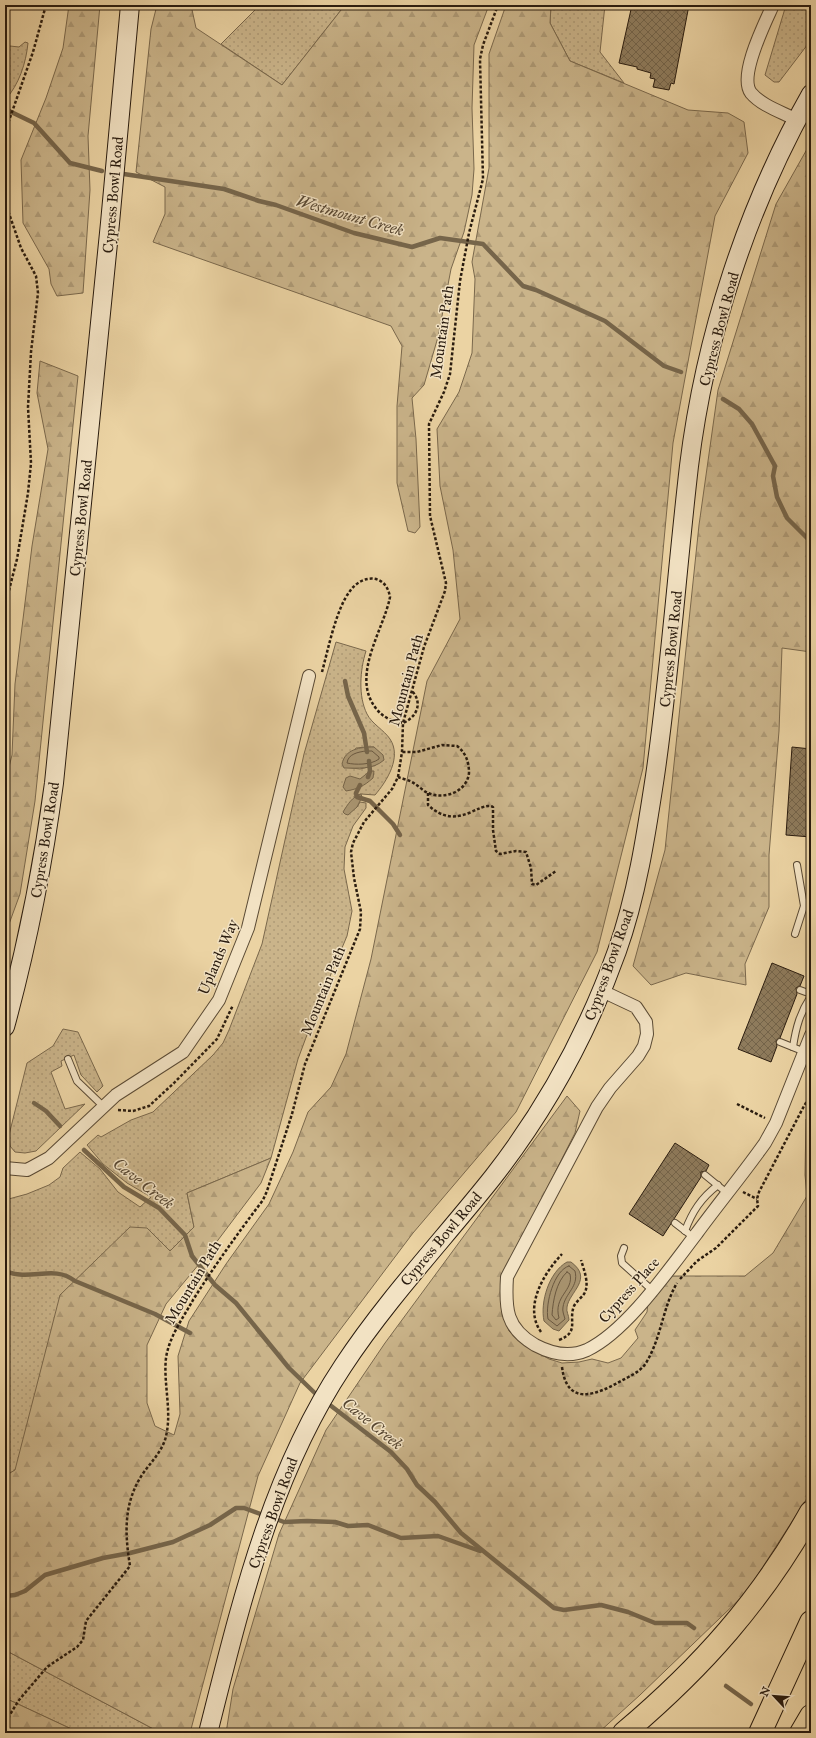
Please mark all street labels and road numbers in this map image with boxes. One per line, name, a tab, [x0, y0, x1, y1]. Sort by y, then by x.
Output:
street label: Cypress Bowl Road	[99, 135, 127, 254]
street label: Cypress Bowl Road	[695, 270, 743, 388]
street label: Mountain Path	[427, 283, 458, 380]
street label: Cypress Bowl Road	[66, 458, 96, 577]
street label: Cypress Bowl Road	[656, 589, 686, 708]
street label: Mountain Path	[385, 631, 427, 728]
street label: Cypress Bowl Road	[27, 780, 63, 899]
street label: Cypress Bowl Road	[581, 906, 638, 1023]
street label: Uplands Way	[194, 916, 242, 998]
street label: Mountain Path	[297, 943, 349, 1038]
street label: Cypress Bowl Road	[396, 1188, 486, 1290]
street label: Mountain Path	[161, 1236, 225, 1327]
street label: Cypress Place	[595, 1253, 663, 1327]
street label: Cypress Bowl Road	[245, 1454, 302, 1571]

